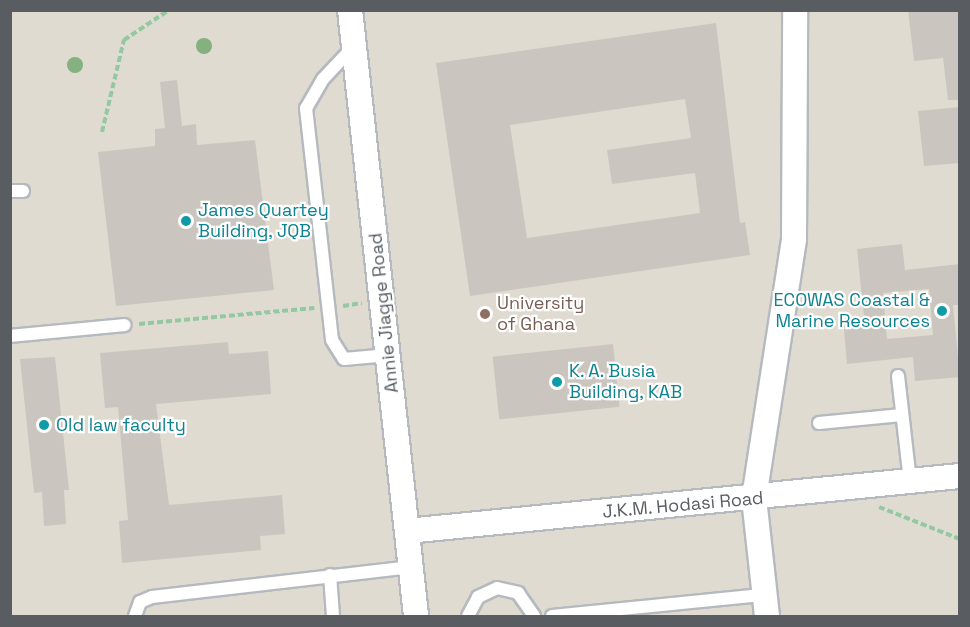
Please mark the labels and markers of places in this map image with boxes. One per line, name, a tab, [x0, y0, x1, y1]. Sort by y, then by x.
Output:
place label: James Quartey Building, JQB	[198, 200, 329, 242]
marker: James Quartey Building, JQB	[179, 214, 193, 228]
place label: ECOWAS Coastal & Marine Resources	[773, 290, 930, 332]
place label: University of Ghana	[497, 293, 584, 336]
marker: ECOWAS Coastal & Marine Resources	[935, 304, 949, 318]
marker: University of Ghana	[478, 307, 492, 321]
place label: K. A. Busia Building, KAB	[569, 361, 683, 404]
marker: K. A. Busia Building, KAB	[550, 375, 564, 389]
place label: Old law faculty	[56, 414, 186, 436]
marker: Old law faculty	[37, 418, 51, 432]

